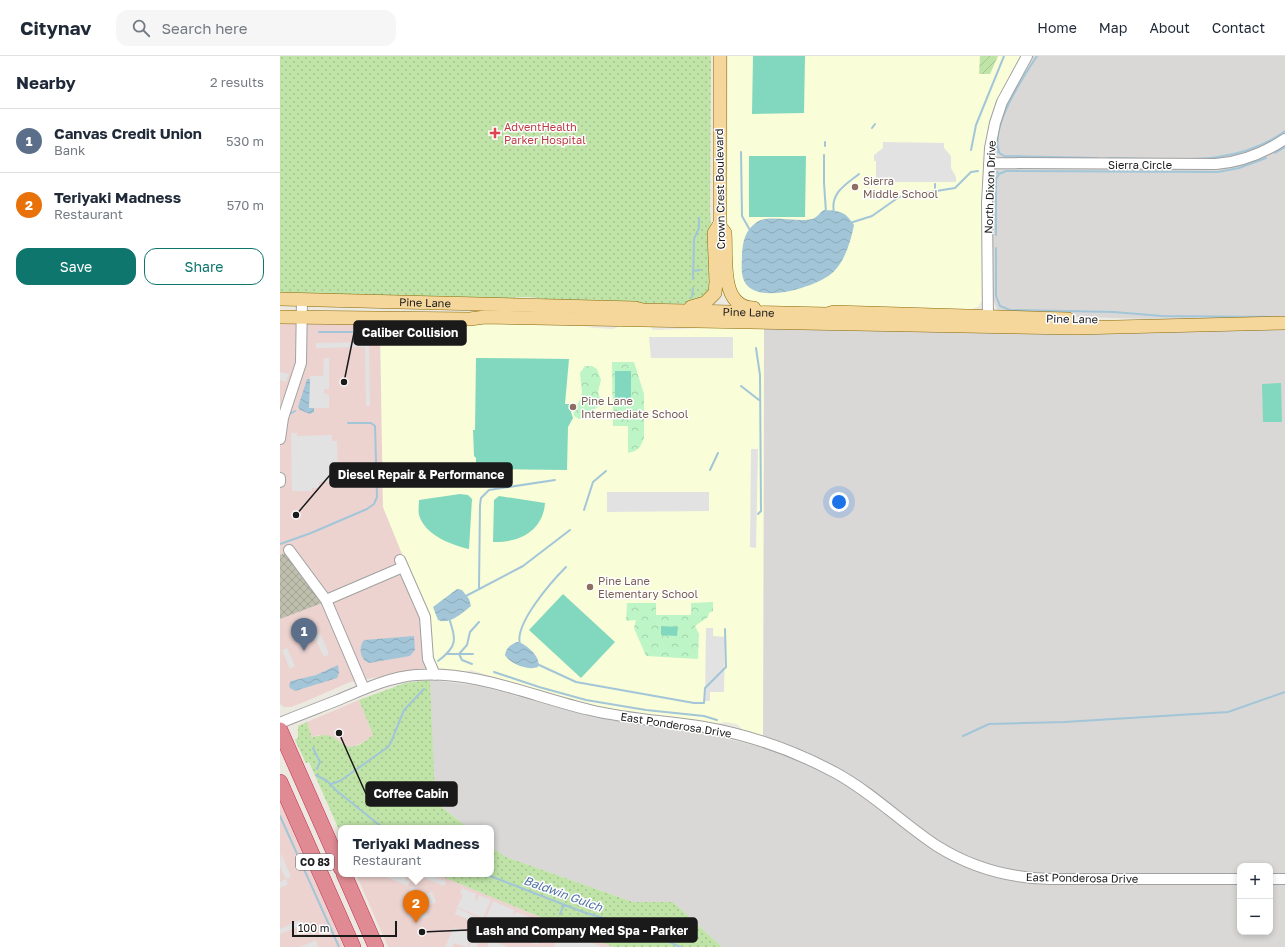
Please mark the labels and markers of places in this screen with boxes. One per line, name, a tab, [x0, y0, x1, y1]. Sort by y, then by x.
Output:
place label: AdventHealth Parker Hospital	[504, 120, 586, 146]
marker: AdventHealth Parker Hospital	[489, 127, 501, 139]
place label: Sierra Middle School	[863, 174, 938, 200]
marker: Sierra Middle School	[850, 182, 860, 192]
callout: Caliber Collision	[354, 321, 466, 345]
place label: Pine Lane Intermediate School	[581, 394, 689, 420]
marker: Pine Lane Intermediate School	[568, 402, 578, 412]
callout: Diesel Repair & Performance	[330, 463, 512, 487]
place label: Pine Lane Elementary School	[598, 574, 698, 600]
marker: Pine Lane Elementary School	[585, 582, 595, 592]
pin: 1	[291, 618, 317, 651]
callout: Coffee Cabin	[366, 782, 457, 806]
pin: 2	[403, 890, 429, 923]
callout: Lash and Company Med Spa - Parker	[468, 918, 697, 942]

